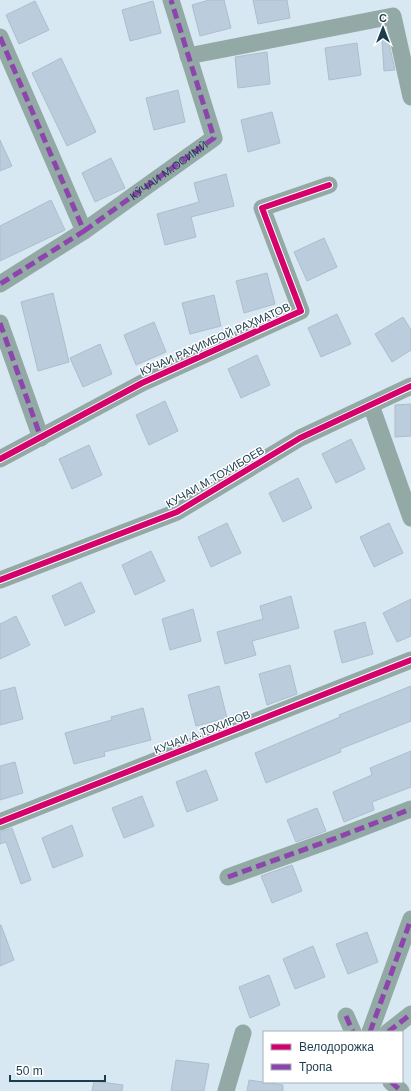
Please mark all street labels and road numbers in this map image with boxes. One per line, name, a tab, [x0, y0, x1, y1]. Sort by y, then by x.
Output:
street label: КӮЧАИ М.ОСИМӢ	[127, 139, 210, 202]
street label: КӮЧАИ РАҲИМБОЙ РАҲМАТОВ	[138, 300, 292, 378]
street label: КУЧАИ М.ТОХИБОЕВ	[164, 444, 266, 510]
street label: КУЧАИ А.ТОХИРОВ	[152, 708, 252, 756]

